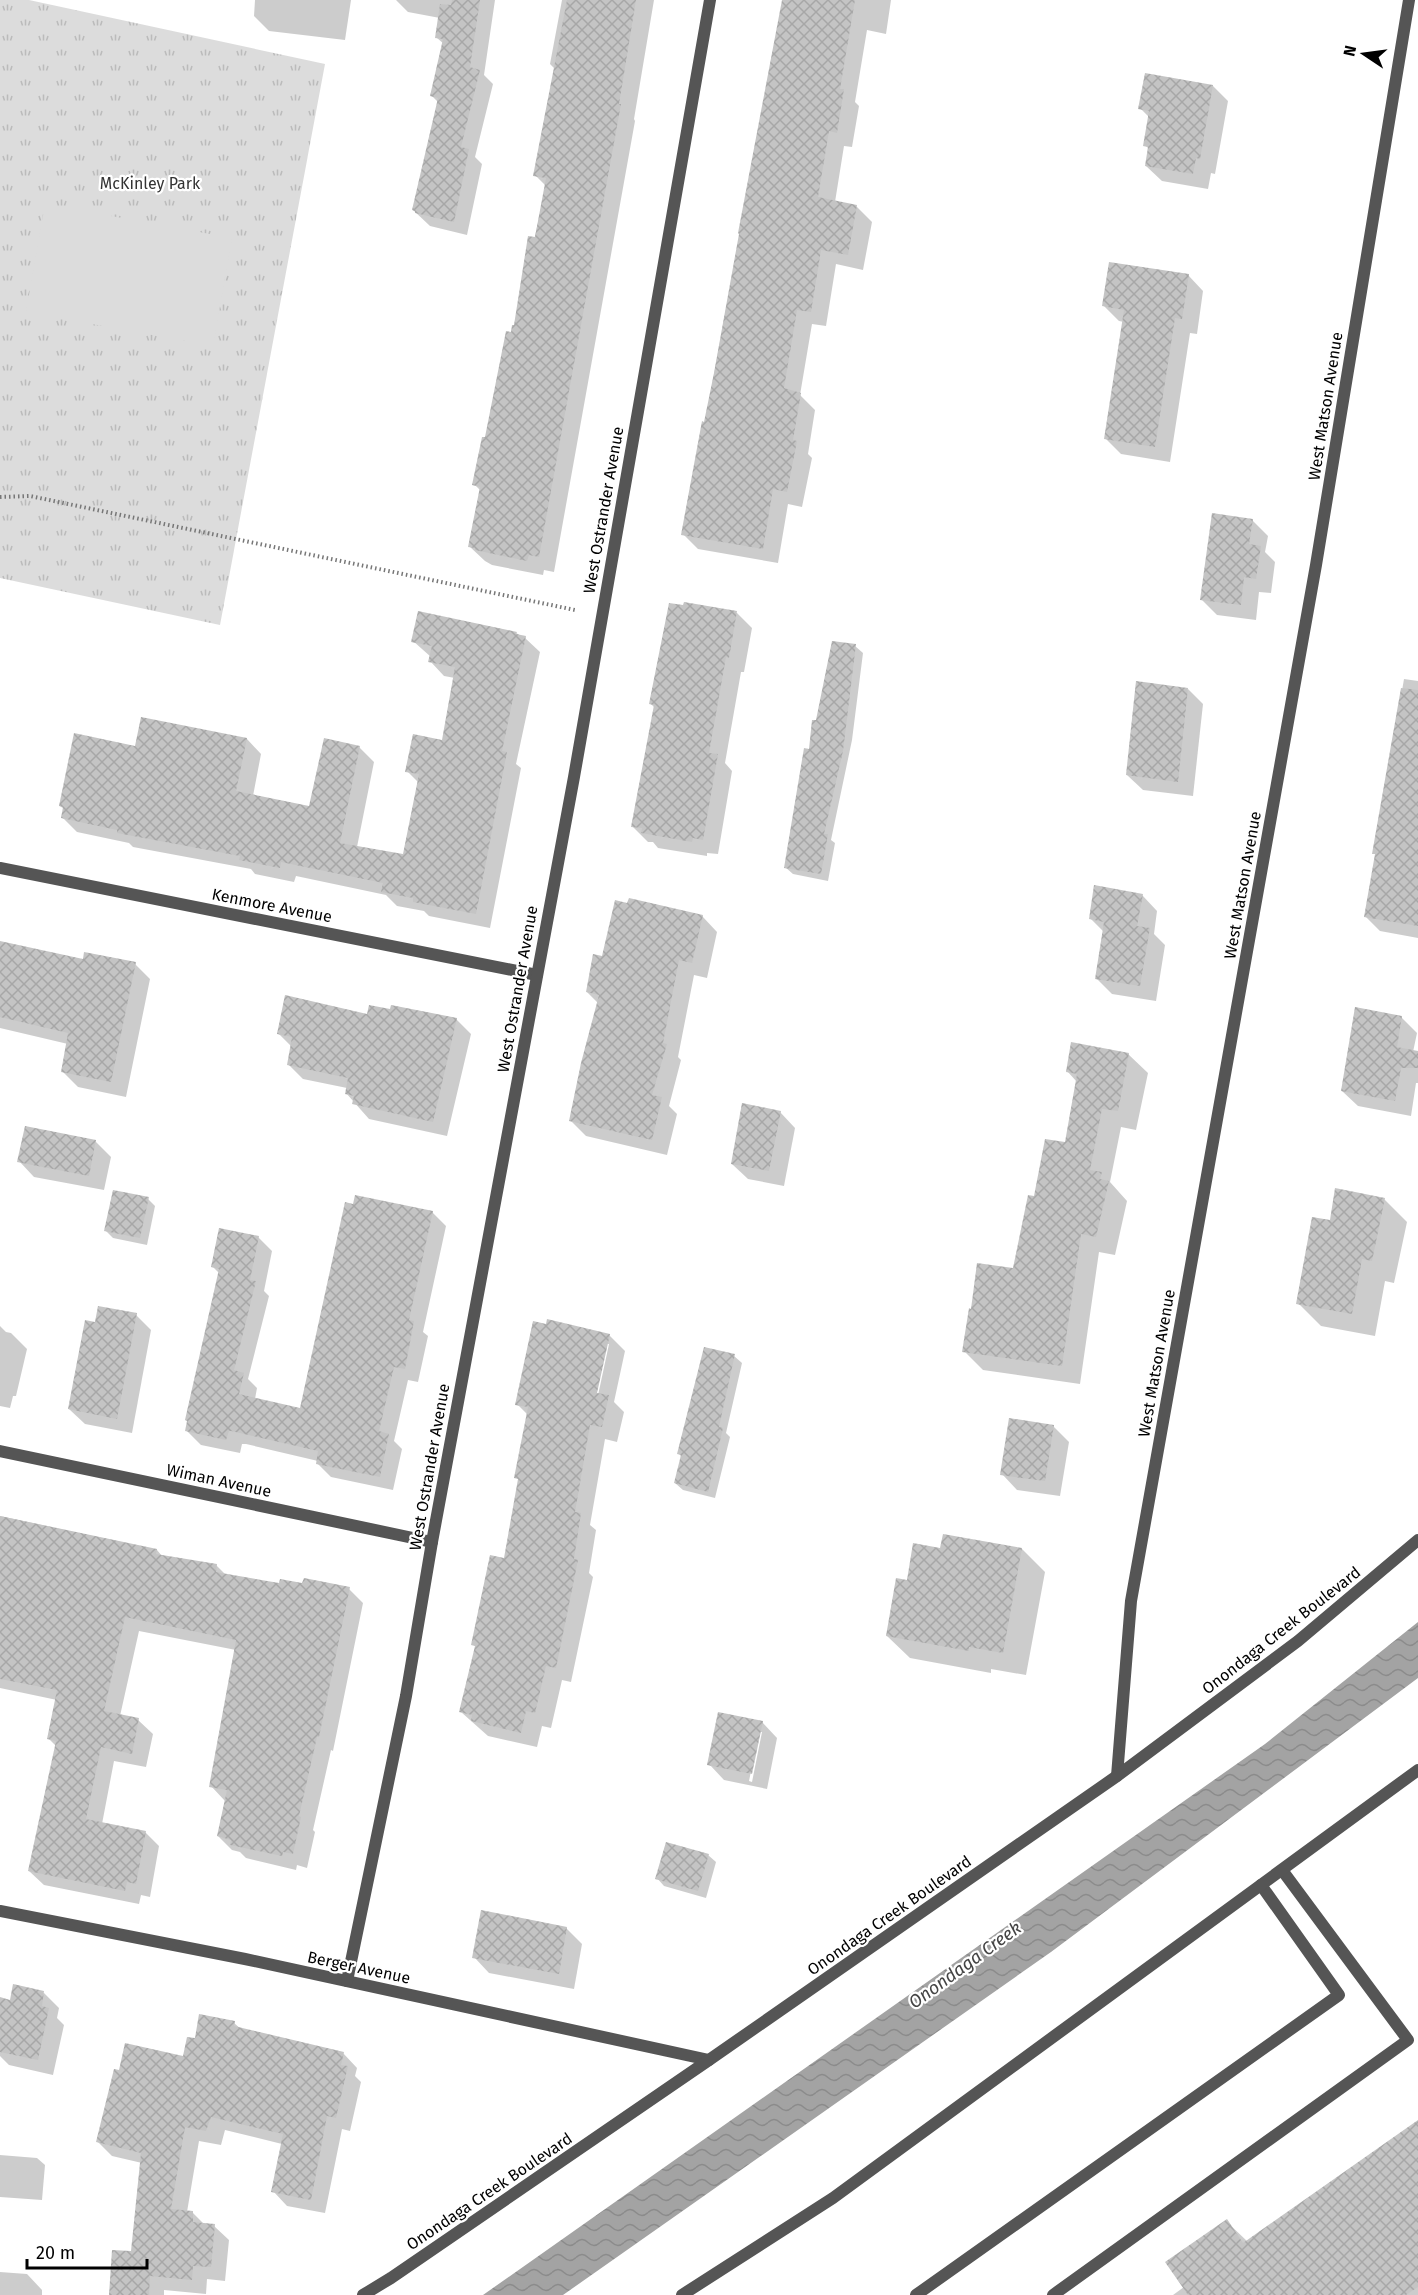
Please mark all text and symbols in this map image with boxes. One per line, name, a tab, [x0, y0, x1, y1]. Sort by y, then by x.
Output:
north arrow	[1334, 24, 1394, 84]
text: N	[1339, 43, 1360, 58]
park label: McKinley Park	[100, 174, 201, 193]
street label: West Matson Avenue	[1304, 331, 1347, 482]
street label: West Ostrander Avenue	[579, 425, 628, 595]
street label: West Matson Avenue	[1220, 810, 1265, 960]
street label: Kenmore Avenue	[210, 885, 334, 926]
street label: West Ostrander Avenue	[493, 904, 542, 1074]
street label: West Matson Avenue	[1134, 1288, 1179, 1438]
street label: West Ostrander Avenue	[405, 1382, 454, 1552]
street label: Wiman Avenue	[165, 1460, 273, 1501]
street label: Onondaga Creek Boulevard	[1198, 1563, 1364, 1698]
street label: Onondaga Creek Boulevard	[803, 1851, 975, 1979]
water label: Onondaga Creek	[904, 1917, 1026, 2013]
street label: Berger Avenue	[306, 1947, 412, 1988]
street label: Onondaga Creek Boulevard	[403, 2129, 576, 2254]
scale bar	[27, 2232, 147, 2270]
text: 20 m	[36, 2242, 75, 2264]

